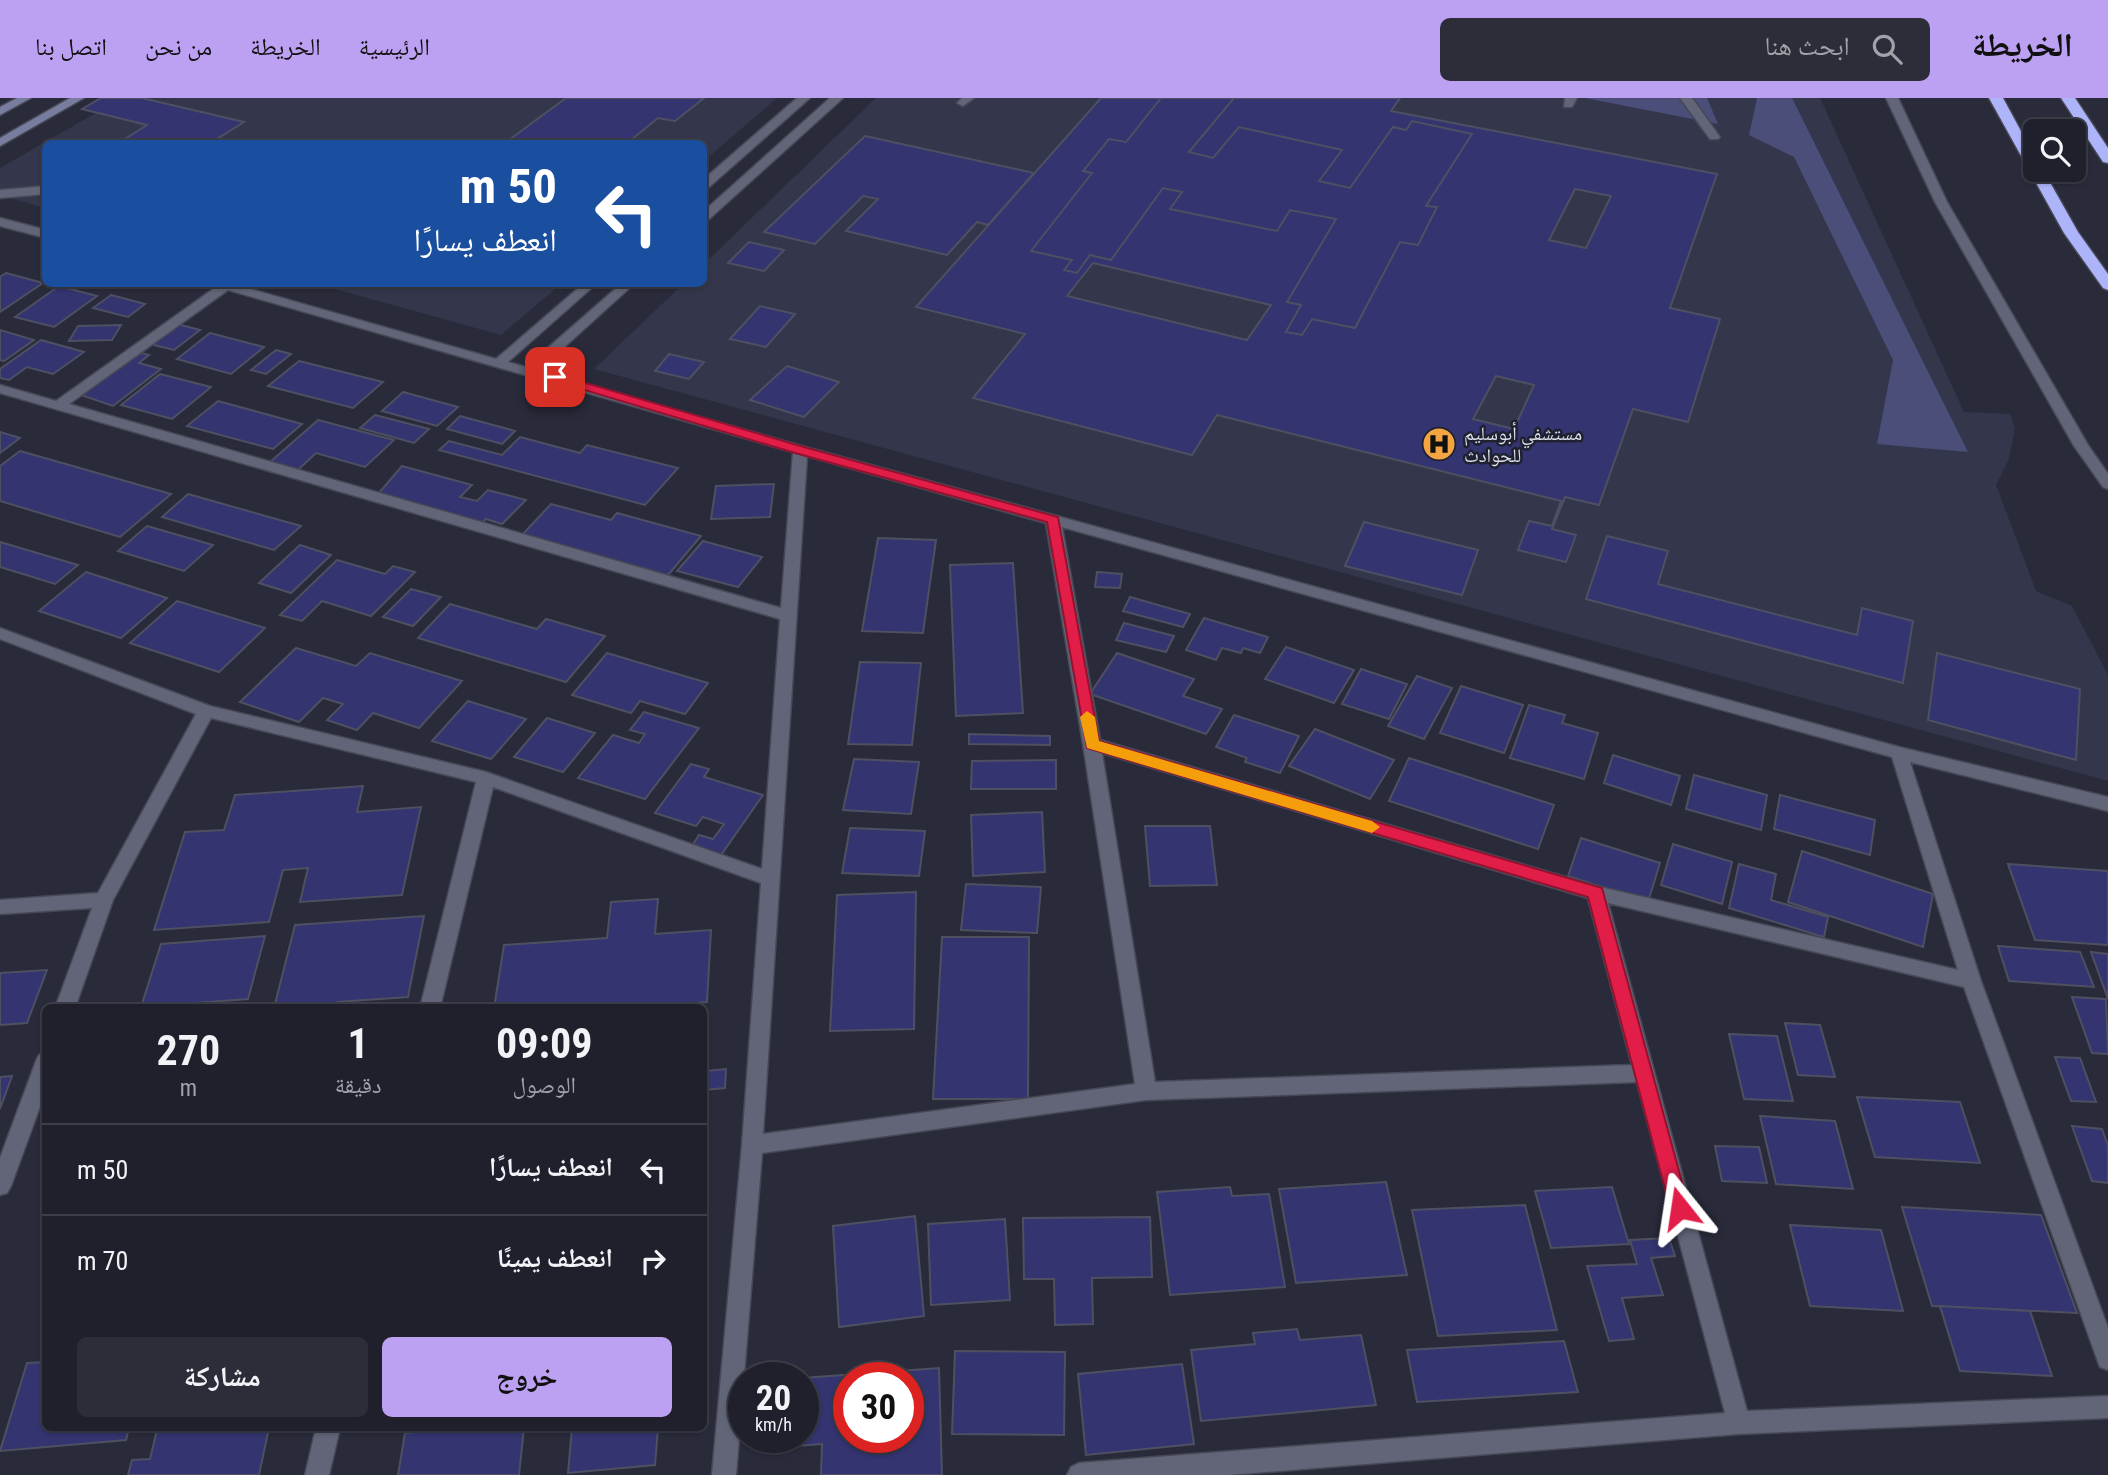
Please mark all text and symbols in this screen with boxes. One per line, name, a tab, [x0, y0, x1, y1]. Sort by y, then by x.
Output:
search box	[1440, 18, 1930, 81]
text: الخريطة	[1972, 25, 2073, 64]
icon: search	[1868, 30, 1906, 68]
text: ابحث هنا	[1765, 31, 1850, 61]
text: اتصل بنا	[35, 33, 107, 61]
text: من نحن	[145, 33, 212, 61]
text: الخريطة	[250, 33, 321, 61]
text: الرئيسية	[359, 33, 430, 61]
map controls	[2023, 119, 2086, 182]
button: search	[2023, 119, 2086, 182]
text: 50 m	[460, 158, 557, 215]
icon: left	[581, 168, 672, 259]
text: انعطف يسارًا	[413, 221, 557, 259]
pin	[525, 347, 585, 407]
icon: arrive	[536, 358, 574, 396]
place label: مستشفي أبوسليم للحوادث	[1464, 422, 1582, 467]
hospital icon: مستشفي أبوسليم للحوادث	[1420, 425, 1458, 463]
text: 1	[348, 1019, 369, 1068]
text: 09:09	[496, 1019, 592, 1068]
text: 270	[157, 1026, 220, 1075]
text: دقيقة	[335, 1072, 382, 1099]
text: الوصول	[512, 1072, 576, 1099]
text: m	[180, 1075, 197, 1102]
icon: left	[634, 1151, 672, 1189]
text: انعطف يسارًا	[489, 1152, 613, 1182]
text: 50 m	[77, 1155, 128, 1185]
position arrow	[1643, 1171, 1717, 1245]
icon: right	[634, 1242, 672, 1280]
text: انعطف يمينًا	[497, 1243, 613, 1273]
text: 70 m	[77, 1246, 128, 1276]
button: مشاركة	[77, 1337, 368, 1417]
button: خروج	[382, 1337, 672, 1417]
speed limit sign: 30	[833, 1362, 924, 1453]
text: 20	[756, 1378, 791, 1419]
text: km/h	[755, 1414, 792, 1435]

